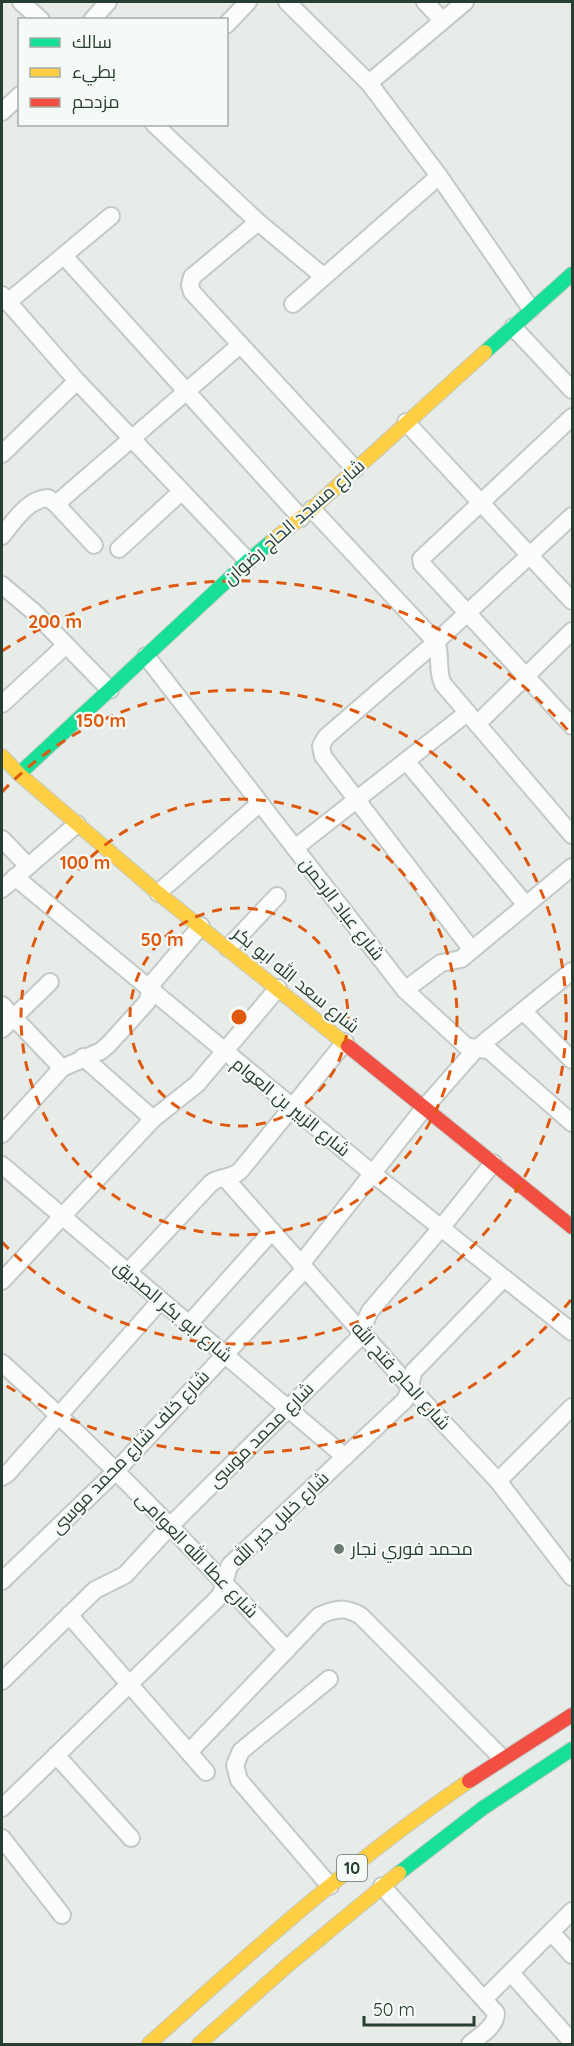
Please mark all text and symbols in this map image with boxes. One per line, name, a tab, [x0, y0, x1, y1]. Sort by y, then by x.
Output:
legend	[18, 18, 228, 126]
text: سالك	[72, 30, 112, 53]
text: بطيء	[72, 60, 116, 86]
text: مزدحم	[72, 90, 120, 114]
street label: شارع مسجد الحاج رضوان	[218, 454, 370, 590]
text: 200 m	[28, 610, 82, 633]
text: 150 m	[76, 709, 126, 732]
text: 100 m	[60, 851, 110, 874]
street label: شارع عباد الرحمن	[294, 853, 390, 965]
street label: شارع سعد الله ابو بكر	[227, 921, 364, 1039]
text: 50 m	[140, 928, 184, 951]
centre of rings	[229, 1007, 249, 1027]
street label: شارع الزبير بن العوام	[227, 1052, 355, 1162]
street label: شارع ابو بكر الصديق	[109, 1254, 237, 1368]
street label: شارع الحاج فتح الله	[346, 1317, 456, 1435]
street label: شارع خلف شارع محمد موسى	[45, 1365, 215, 1539]
street label: شارع محمد موسى	[203, 1377, 319, 1493]
street label: شارع خليل خير الله	[226, 1466, 334, 1572]
street label: شارع عطا الله العوامى	[130, 1487, 264, 1623]
place label: محمد فوري نجار	[350, 1537, 473, 1563]
marker: محمد فوري نجار	[332, 1542, 346, 1556]
road number: 10	[337, 1855, 367, 1881]
scale bar	[364, 1989, 474, 2027]
text: 50 m	[373, 1998, 415, 2021]

